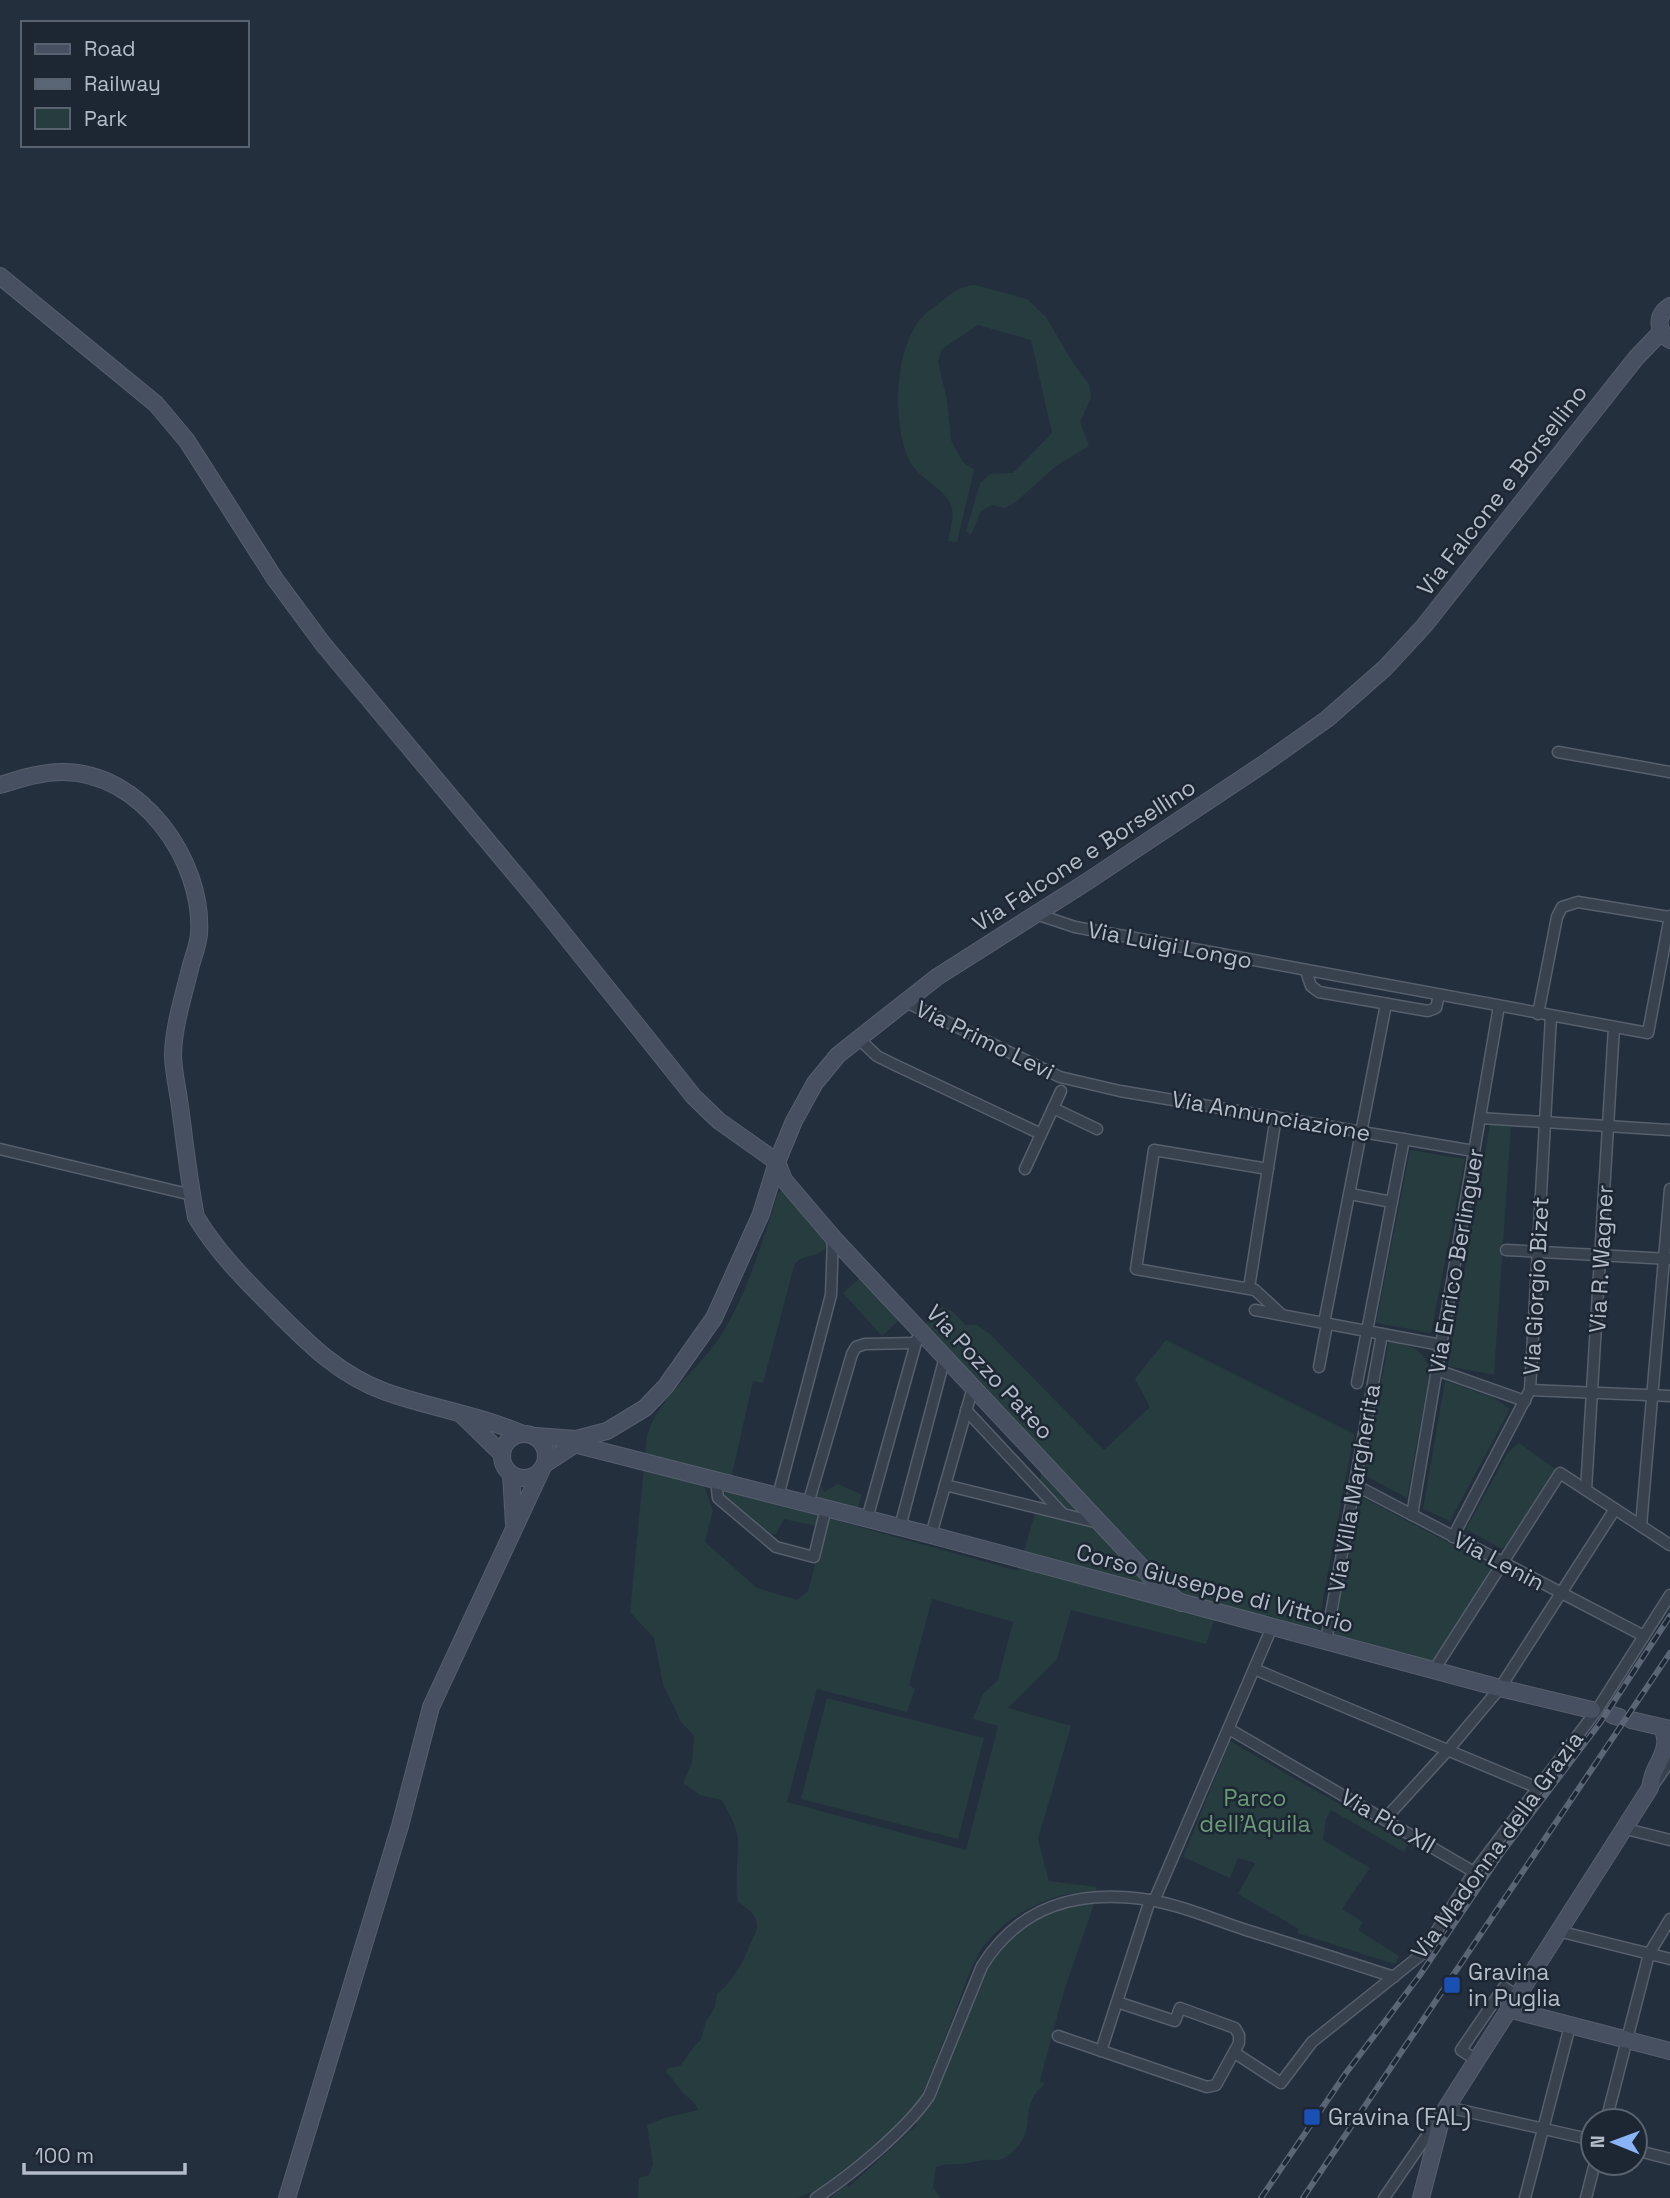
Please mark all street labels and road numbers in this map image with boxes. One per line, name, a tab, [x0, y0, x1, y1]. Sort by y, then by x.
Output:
street label: Via Falcone e Borsellino	[1410, 378, 1594, 602]
street label: Via Falcone e Borsellino	[967, 772, 1201, 938]
street label: Via Luigi Longo	[1085, 914, 1255, 976]
street label: Via Primo Levi	[911, 993, 1059, 1087]
street label: Via Annunciazione	[1169, 1084, 1373, 1148]
street label: Via Enrico Berlinguer	[1421, 1146, 1491, 1376]
street label: Via R. Wagner	[1582, 1184, 1620, 1334]
street label: Via Giorgio Bizet	[1516, 1196, 1556, 1376]
street label: Via Pozzo Pateo	[920, 1298, 1060, 1446]
street label: Via Villa Margherita	[1321, 1382, 1387, 1594]
street label: Via Lenin	[1448, 1525, 1550, 1597]
street label: Corso Giuseppe di Vittorio	[1073, 1536, 1357, 1640]
street label: Via Madonna della Grazia	[1404, 1725, 1590, 1965]
street label: Via Pio XII	[1335, 1782, 1441, 1860]

